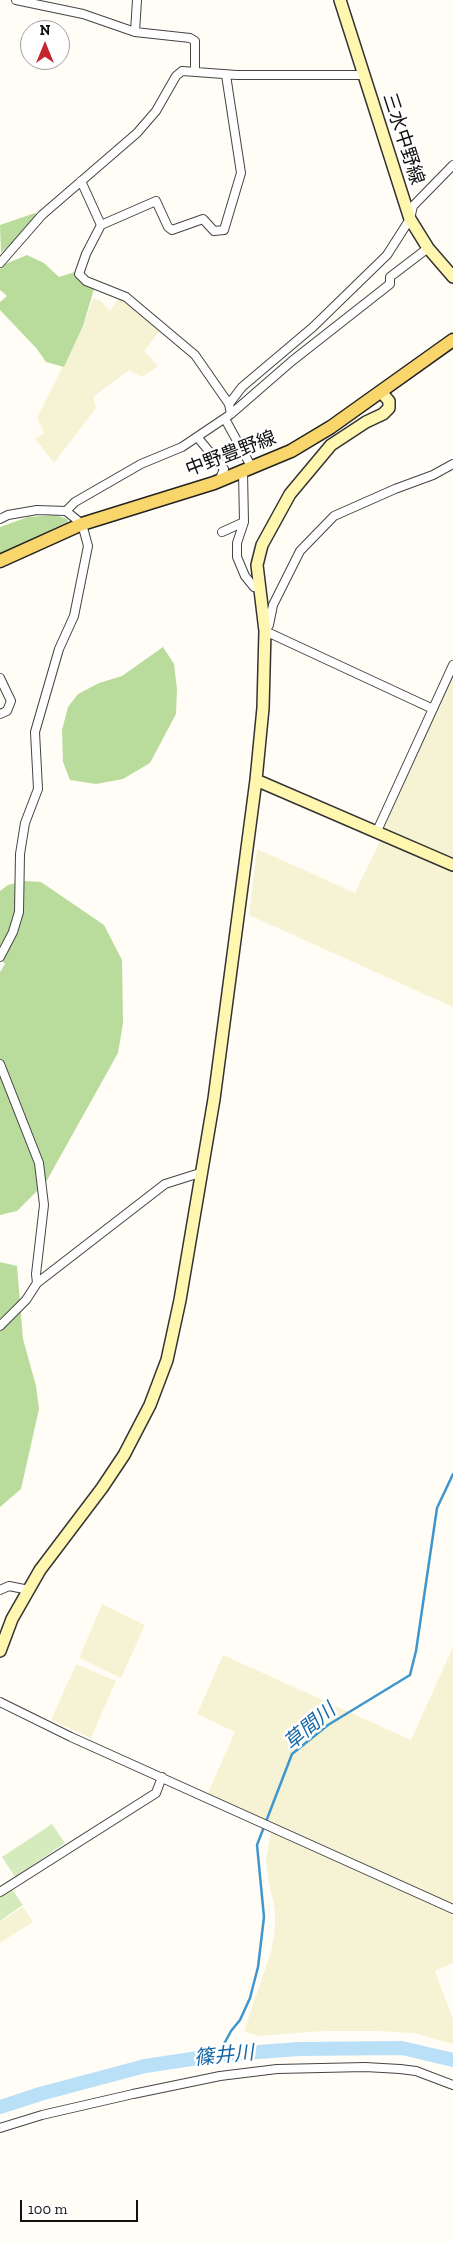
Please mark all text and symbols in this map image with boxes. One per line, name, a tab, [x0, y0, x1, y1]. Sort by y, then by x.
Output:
north arrow	[20, 20, 70, 70]
text: N	[40, 22, 50, 39]
street label: 三水中野線	[377, 90, 429, 188]
street label: 中野豊野線	[183, 426, 279, 482]
water label: 草間川	[279, 1699, 341, 1755]
water label: 篠井川	[193, 2041, 255, 2071]
scale bar	[22, 2190, 140, 2222]
text: 100 m	[28, 2200, 67, 2218]

